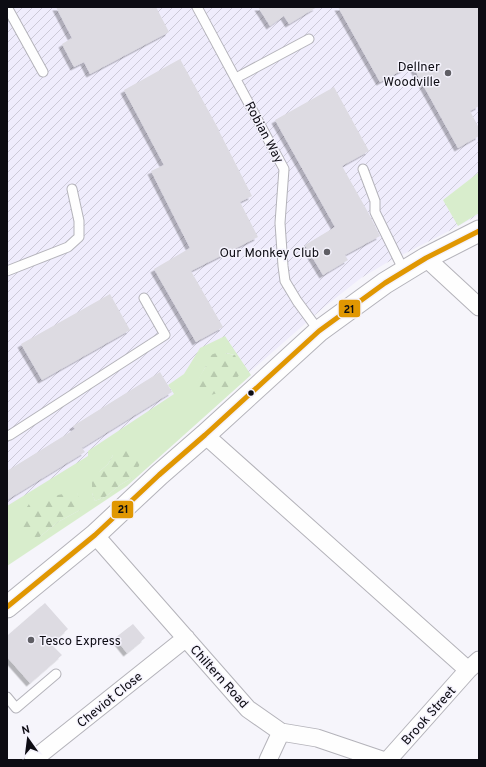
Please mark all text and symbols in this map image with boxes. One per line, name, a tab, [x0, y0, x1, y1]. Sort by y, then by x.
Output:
place label: Dellner Woodville	[383, 60, 440, 91]
marker: Dellner Woodville	[443, 68, 453, 78]
street label: Robian Way	[240, 99, 286, 167]
place label: Our Monkey Club	[219, 246, 319, 262]
marker: Our Monkey Club	[322, 247, 332, 257]
line badge: 21	[338, 299, 361, 318]
text: 21	[343, 303, 355, 317]
unlabelled marker	[246, 388, 256, 398]
line badge: 21	[111, 500, 134, 519]
text: 21	[117, 503, 129, 517]
place label: Tesco Express	[39, 634, 121, 650]
marker: Tesco Express	[26, 635, 36, 645]
street label: Chiltern Road	[186, 642, 251, 712]
street label: Cheviot Close	[74, 669, 146, 732]
street label: Brook Street	[399, 684, 460, 749]
north arrow	[8, 719, 48, 759]
text: N	[20, 723, 31, 738]

